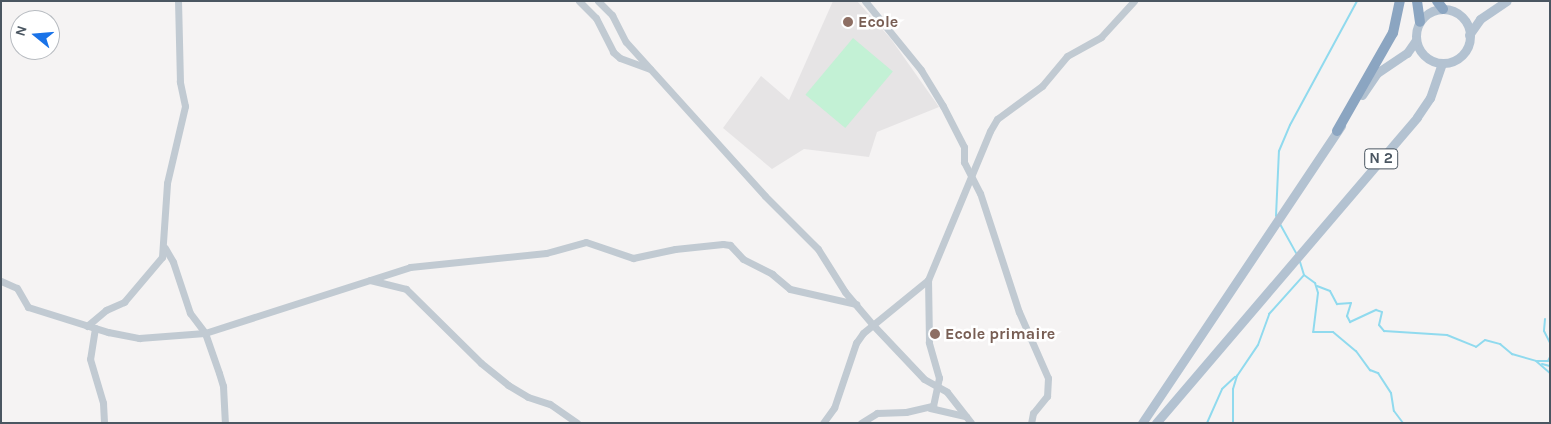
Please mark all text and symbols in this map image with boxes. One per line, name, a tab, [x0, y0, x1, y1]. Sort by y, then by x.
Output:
north arrow	[10, 10, 60, 60]
place label: Ecole	[858, 12, 898, 32]
marker: Ecole	[842, 16, 854, 28]
text: N	[12, 23, 31, 38]
road number: N 2	[1364, 146, 1398, 172]
place label: Ecole primaire	[945, 324, 1055, 344]
marker: Ecole primaire	[929, 328, 941, 340]

